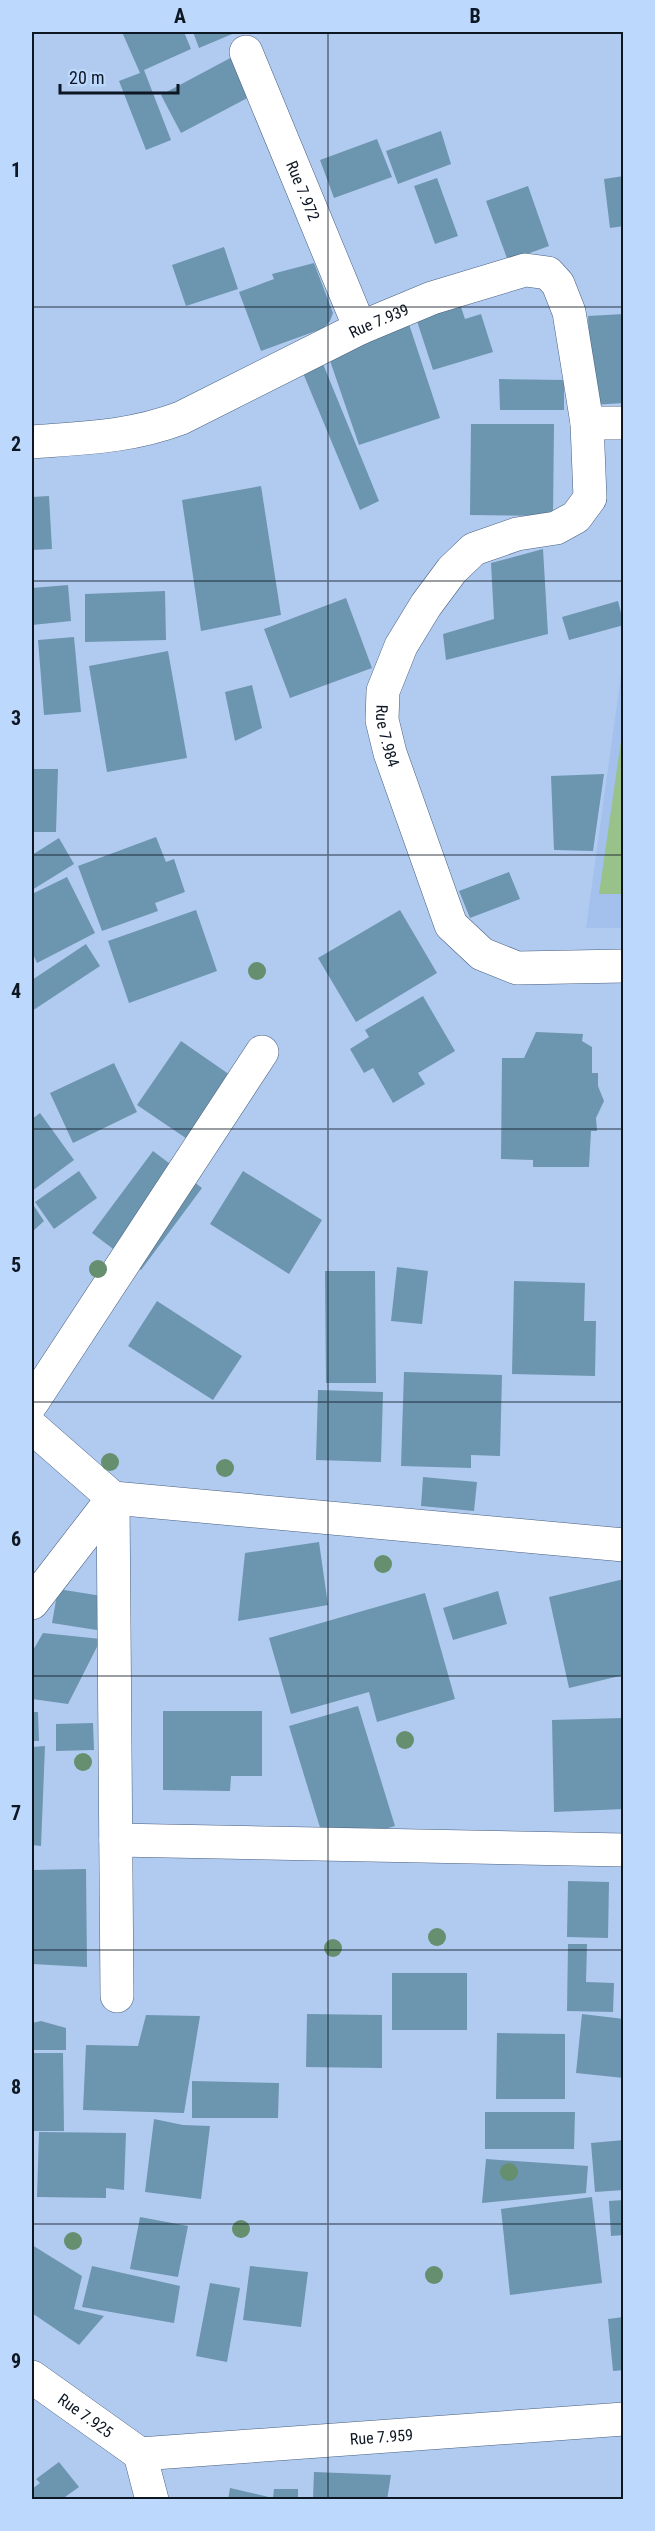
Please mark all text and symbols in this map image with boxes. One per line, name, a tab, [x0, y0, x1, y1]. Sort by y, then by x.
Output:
text: A	[174, 4, 186, 28]
text: B	[469, 4, 481, 28]
scale bar	[60, 57, 178, 95]
text: 20 m	[69, 67, 104, 88]
text: 1	[11, 158, 21, 182]
street label: Rue 7.972	[282, 158, 324, 224]
street label: Rue 7.939	[345, 299, 411, 342]
text: 2	[11, 432, 21, 456]
street label: Rue 7.984	[372, 704, 404, 770]
text: 3	[11, 706, 21, 730]
text: 4	[11, 979, 21, 1003]
text: 5	[11, 1253, 21, 1277]
text: 6	[11, 1527, 21, 1551]
text: 7	[11, 1801, 21, 1825]
text: 8	[11, 2075, 21, 2099]
text: 9	[11, 2349, 21, 2373]
street label: Rue 7.925	[54, 2389, 117, 2441]
street label: Rue 7.959	[349, 2425, 414, 2448]

